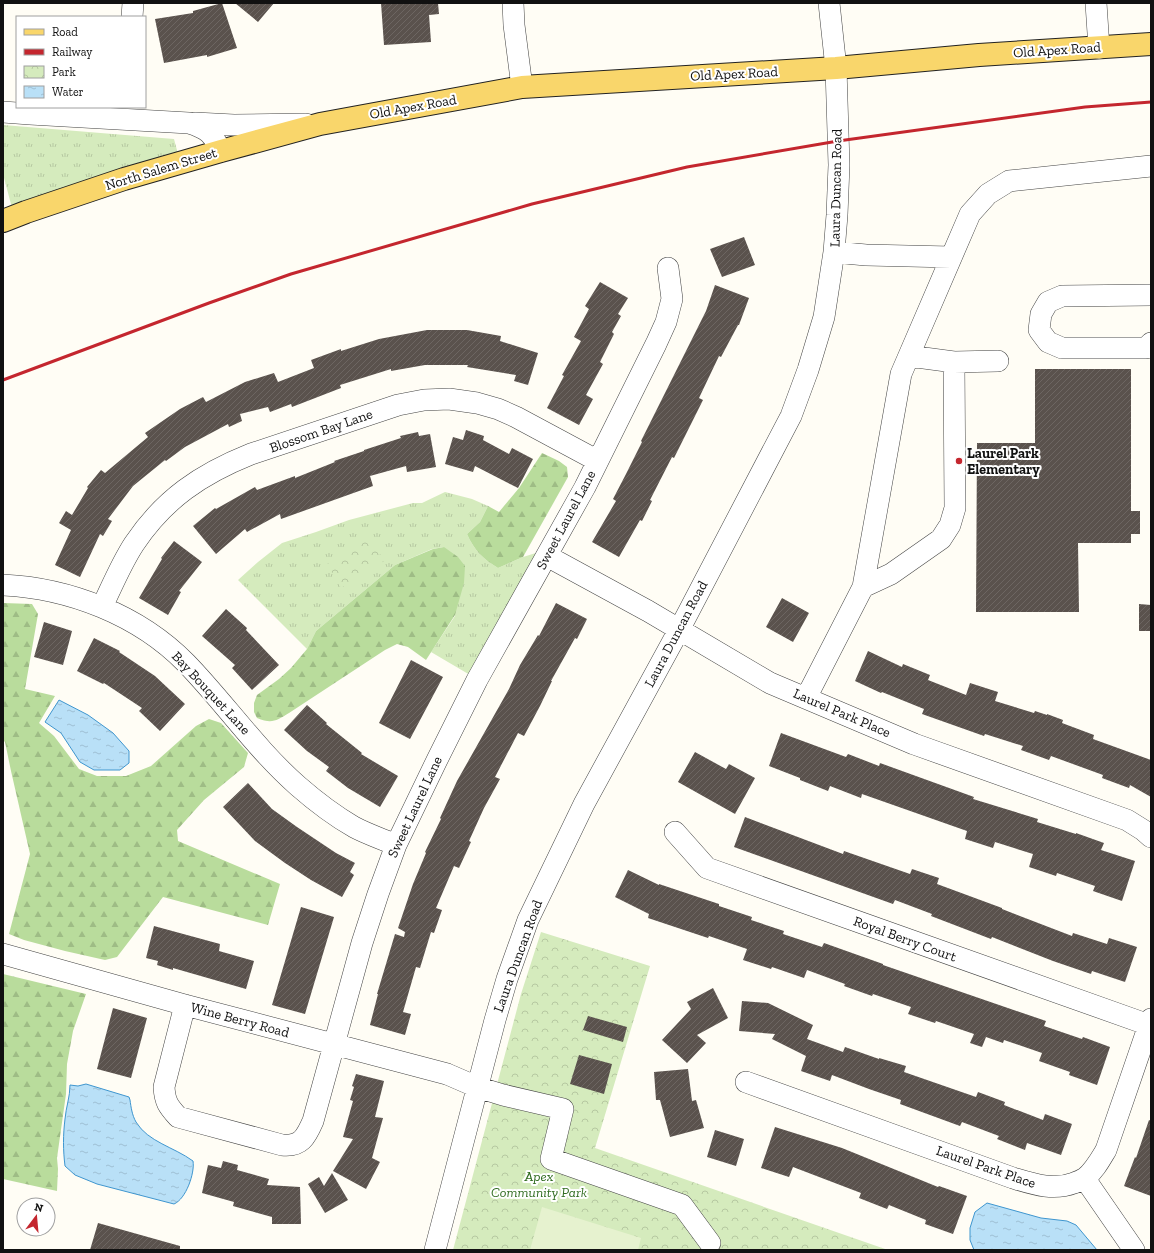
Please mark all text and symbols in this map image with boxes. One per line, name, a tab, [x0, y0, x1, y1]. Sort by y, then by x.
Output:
legend	[16, 16, 146, 108]
text: Road	[52, 25, 78, 39]
street label: Old Apex Road	[1013, 38, 1102, 62]
text: Railway	[52, 45, 93, 59]
street label: Old Apex Road	[690, 63, 779, 85]
text: Park	[52, 65, 77, 79]
text: Water	[52, 85, 84, 99]
street label: Old Apex Road	[368, 91, 458, 123]
street label: Laura Duncan Road	[826, 128, 846, 247]
street label: North Salem Street	[103, 144, 220, 194]
street label: Blossom Bay Lane	[267, 405, 375, 457]
place label: Laurel Park Elementary	[967, 445, 1040, 478]
marker: Laurel Park Elementary	[954, 456, 964, 466]
street label: Sweet Laurel Lane	[533, 467, 600, 573]
street label: Laura Duncan Road	[641, 577, 711, 690]
street label: Bay Bouquet Lane	[168, 648, 254, 738]
street label: Laurel Park Place	[791, 685, 894, 741]
street label: Sweet Laurel Lane	[384, 753, 446, 860]
street label: Laura Duncan Road	[490, 897, 546, 1015]
street label: Royal Berry Court	[851, 913, 959, 966]
street label: Wine Berry Road	[189, 999, 291, 1041]
street label: Laurel Park Place	[934, 1142, 1038, 1192]
park label: Apex Community Park	[491, 1168, 587, 1201]
north arrow	[16, 1197, 56, 1237]
text: N	[33, 1200, 45, 1215]

